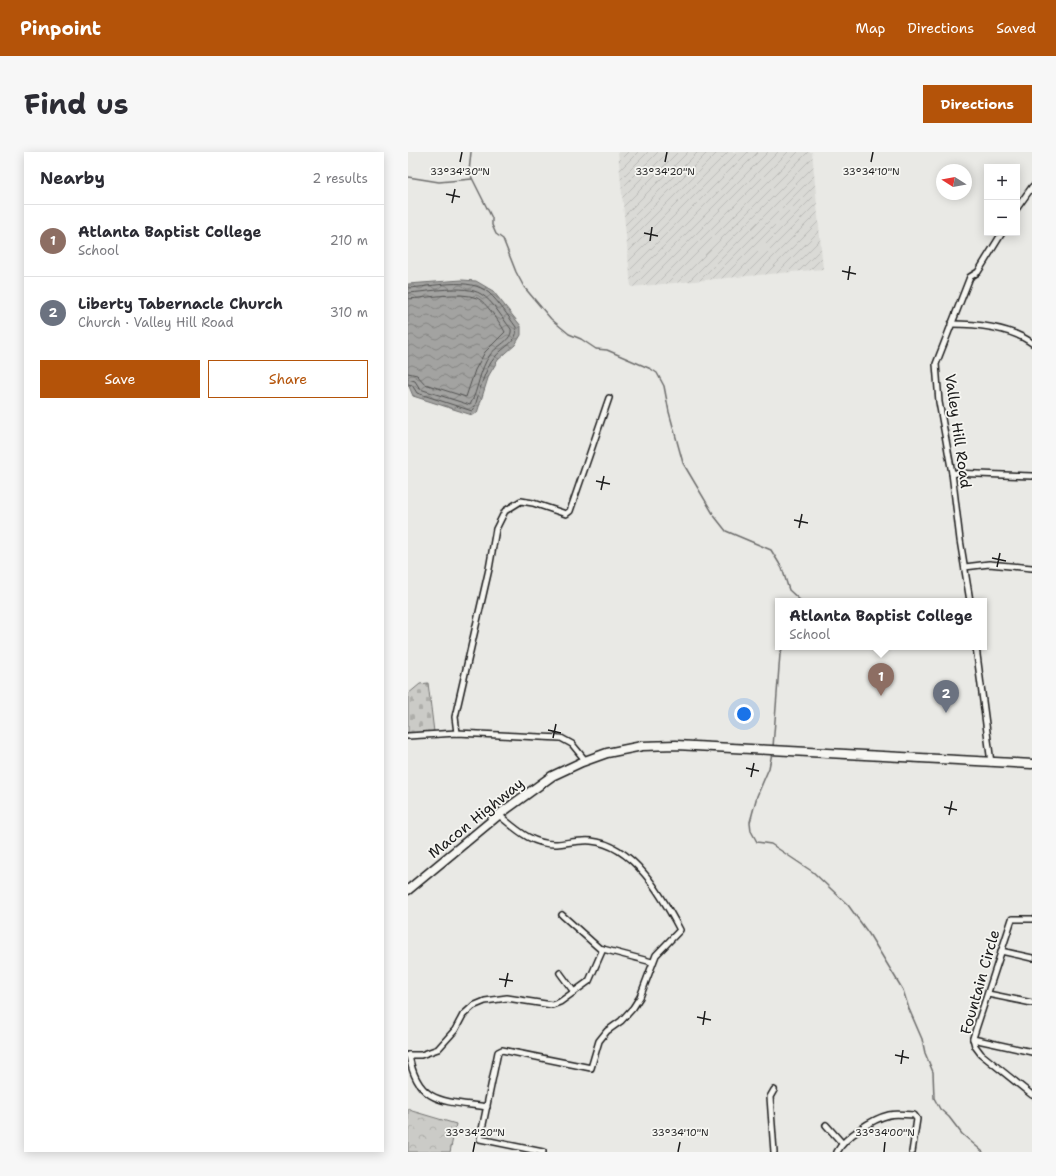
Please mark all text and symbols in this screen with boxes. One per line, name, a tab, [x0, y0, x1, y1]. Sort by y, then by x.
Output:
text: Pinpoint	[20, 16, 101, 41]
text: Map	[856, 19, 886, 37]
text: Directions	[908, 19, 974, 37]
text: Saved	[996, 19, 1036, 37]
text: Find us	[24, 85, 129, 123]
button: Directions	[923, 85, 1032, 123]
north arrow	[936, 164, 972, 200]
map controls	[984, 164, 1020, 236]
button: +	[984, 164, 1020, 200]
text: 33°34'30"N	[430, 165, 490, 178]
text: 33°34'20"N	[635, 165, 695, 178]
text: 33°34'10"N	[842, 165, 900, 178]
text: Nearby	[40, 167, 105, 189]
text: 2 results	[312, 170, 368, 187]
button: −	[984, 200, 1020, 236]
text: Atlanta Baptist College	[78, 222, 261, 242]
text: 1	[50, 232, 56, 249]
text: 210 m	[330, 232, 368, 249]
text: School	[78, 242, 119, 259]
text: Liberty Tabernacle Church	[78, 294, 283, 314]
text: 2	[48, 304, 58, 321]
text: 310 m	[330, 304, 368, 321]
text: Church · Valley Hill Road	[78, 314, 234, 331]
button: Save	[40, 360, 200, 398]
button: Share	[208, 360, 368, 398]
street label: Valley Hill Road	[940, 372, 976, 490]
popup	[775, 598, 987, 650]
text: Atlanta Baptist College	[789, 606, 973, 626]
text: School	[789, 626, 830, 643]
pin: 1	[868, 663, 894, 696]
pin: 2	[933, 680, 959, 713]
your location	[734, 704, 754, 724]
street label: Macon Highway	[424, 773, 528, 863]
street label: Fountain Circle	[956, 927, 1004, 1037]
text: 33°34'20"N	[445, 1126, 505, 1139]
text: 33°34'10"N	[651, 1126, 709, 1139]
text: 33°34'00"N	[855, 1126, 915, 1139]

